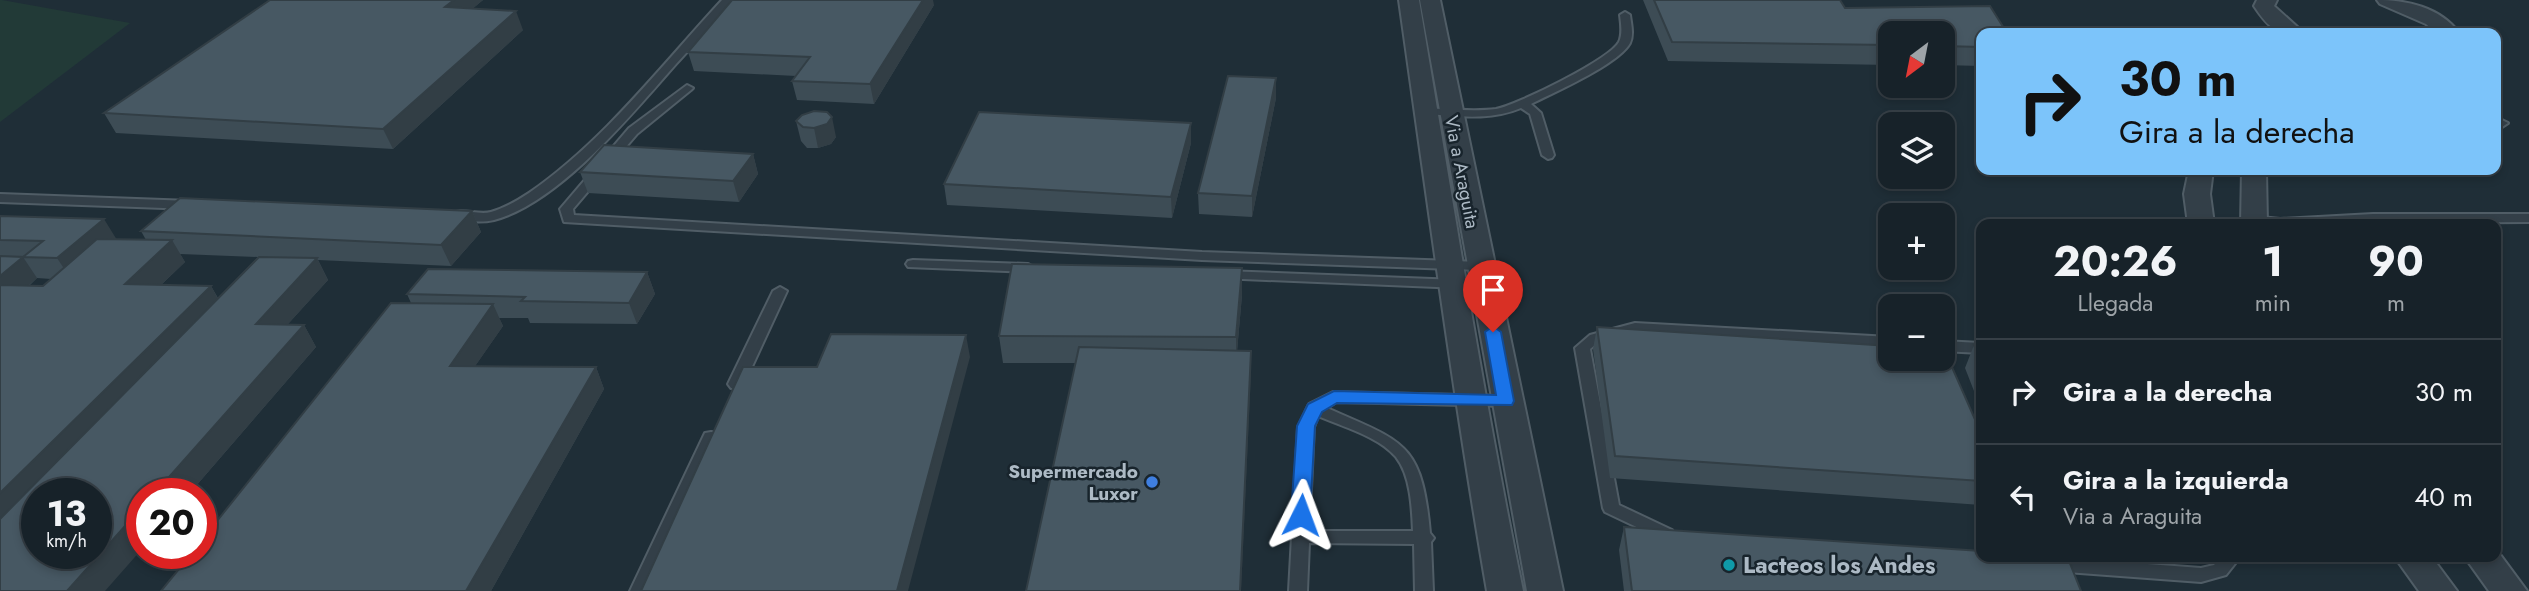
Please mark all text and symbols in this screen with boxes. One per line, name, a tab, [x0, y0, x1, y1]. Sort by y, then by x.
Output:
north arrow	[1878, 21, 1955, 98]
map controls	[1878, 21, 1955, 371]
text: 30 m	[2119, 44, 2237, 114]
icon: right	[2004, 56, 2095, 147]
text: Gira a la derecha	[2119, 109, 2355, 155]
button: layers	[1878, 112, 1955, 189]
street label: Via a Araguita	[1438, 113, 1486, 231]
button: +	[1878, 203, 1955, 280]
text: 20:26	[2053, 231, 2178, 292]
text: 1	[2262, 231, 2284, 292]
text: 90	[2368, 231, 2424, 292]
pin	[1463, 260, 1523, 332]
icon: arrive	[1474, 271, 1512, 309]
text: Llegada	[2077, 286, 2153, 320]
text: min	[2255, 286, 2291, 320]
text: m	[2387, 286, 2405, 320]
button: −	[1878, 294, 1955, 371]
icon: right	[2004, 373, 2042, 411]
text: Gira a la derecha	[2063, 373, 2272, 411]
text: 30 m	[2415, 373, 2473, 411]
place label: Supermercado Luxor	[1008, 458, 1138, 507]
text: Gira a la izquierda	[2063, 461, 2289, 499]
marker: Supermercado Luxor	[1144, 474, 1160, 490]
speed limit sign: 20	[126, 478, 217, 569]
position arrow	[1264, 478, 1338, 552]
icon: left	[2004, 478, 2042, 516]
text: 40 m	[2414, 478, 2473, 516]
text: 13	[47, 489, 86, 539]
text: Via a Araguita	[2063, 499, 2202, 533]
text: km/h	[46, 528, 87, 554]
place label: Lacteos los Andes	[1743, 548, 1936, 582]
marker: Lacteos los Andes	[1721, 557, 1737, 573]

